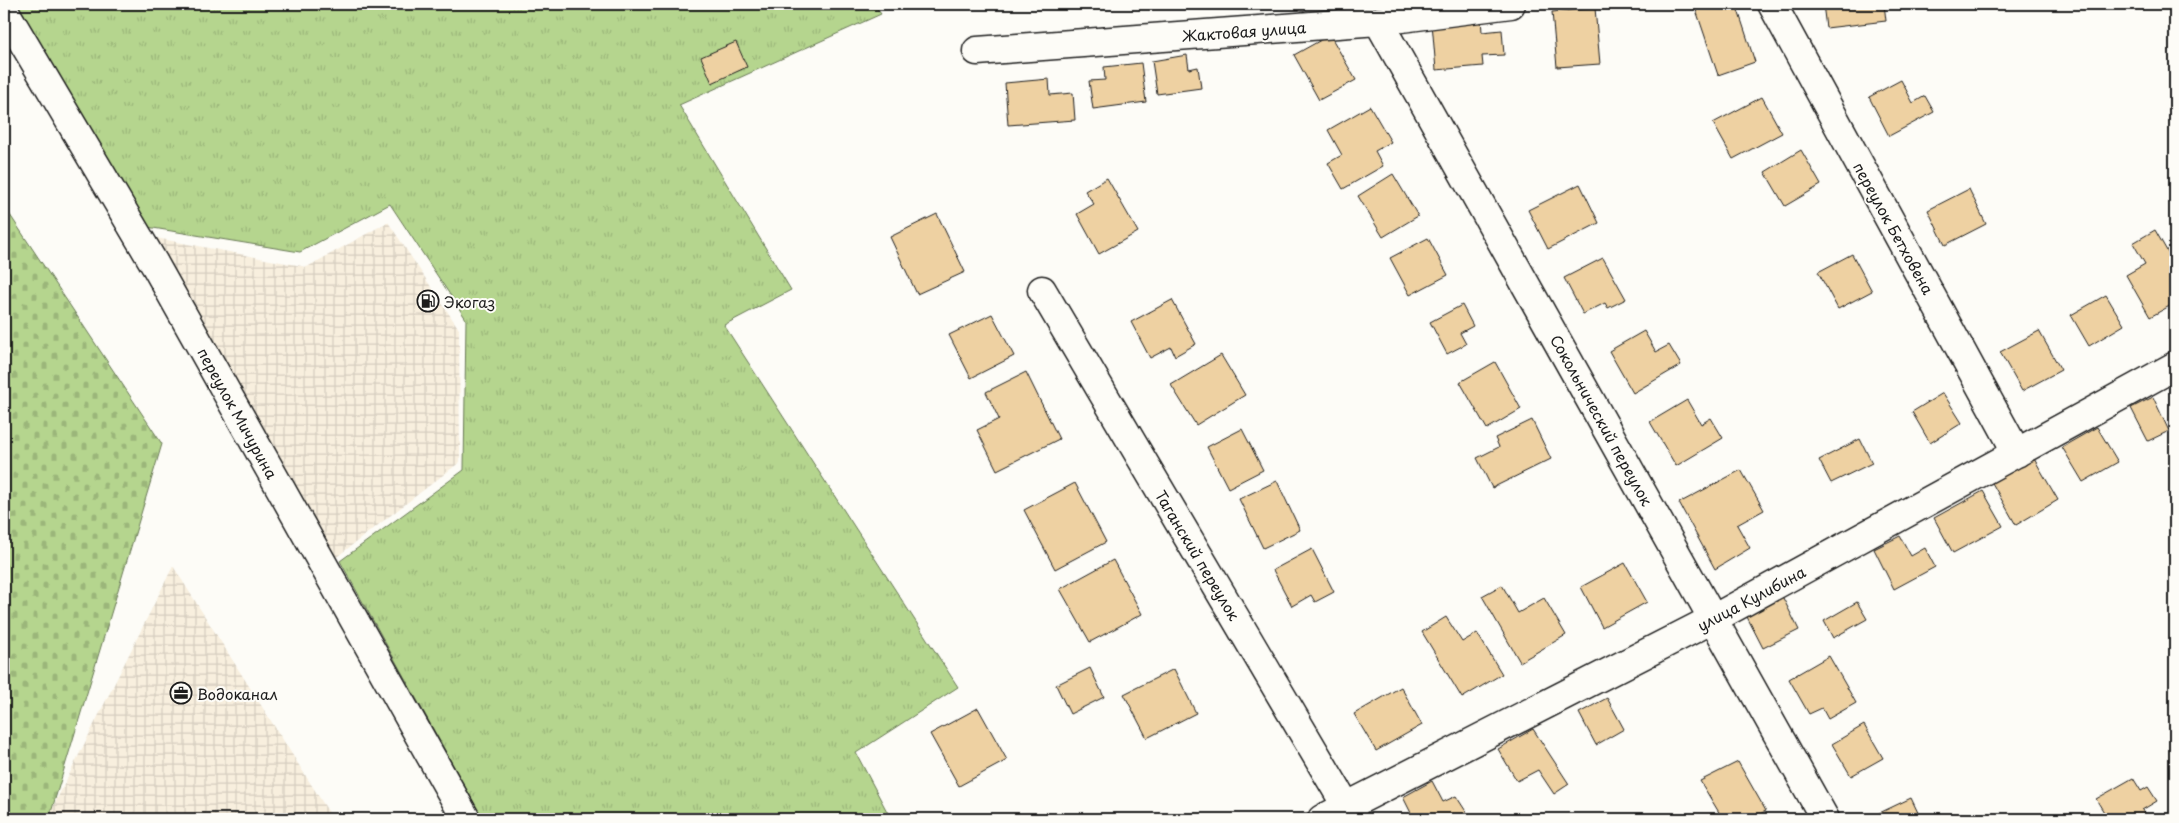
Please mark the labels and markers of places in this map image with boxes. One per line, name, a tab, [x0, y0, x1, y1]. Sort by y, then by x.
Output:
fuel station icon: Экогаз	[416, 289, 440, 313]
place label: Экогаз	[444, 290, 495, 313]
office icon: Водоканал	[169, 681, 193, 705]
place label: Водоканал	[197, 682, 278, 705]

